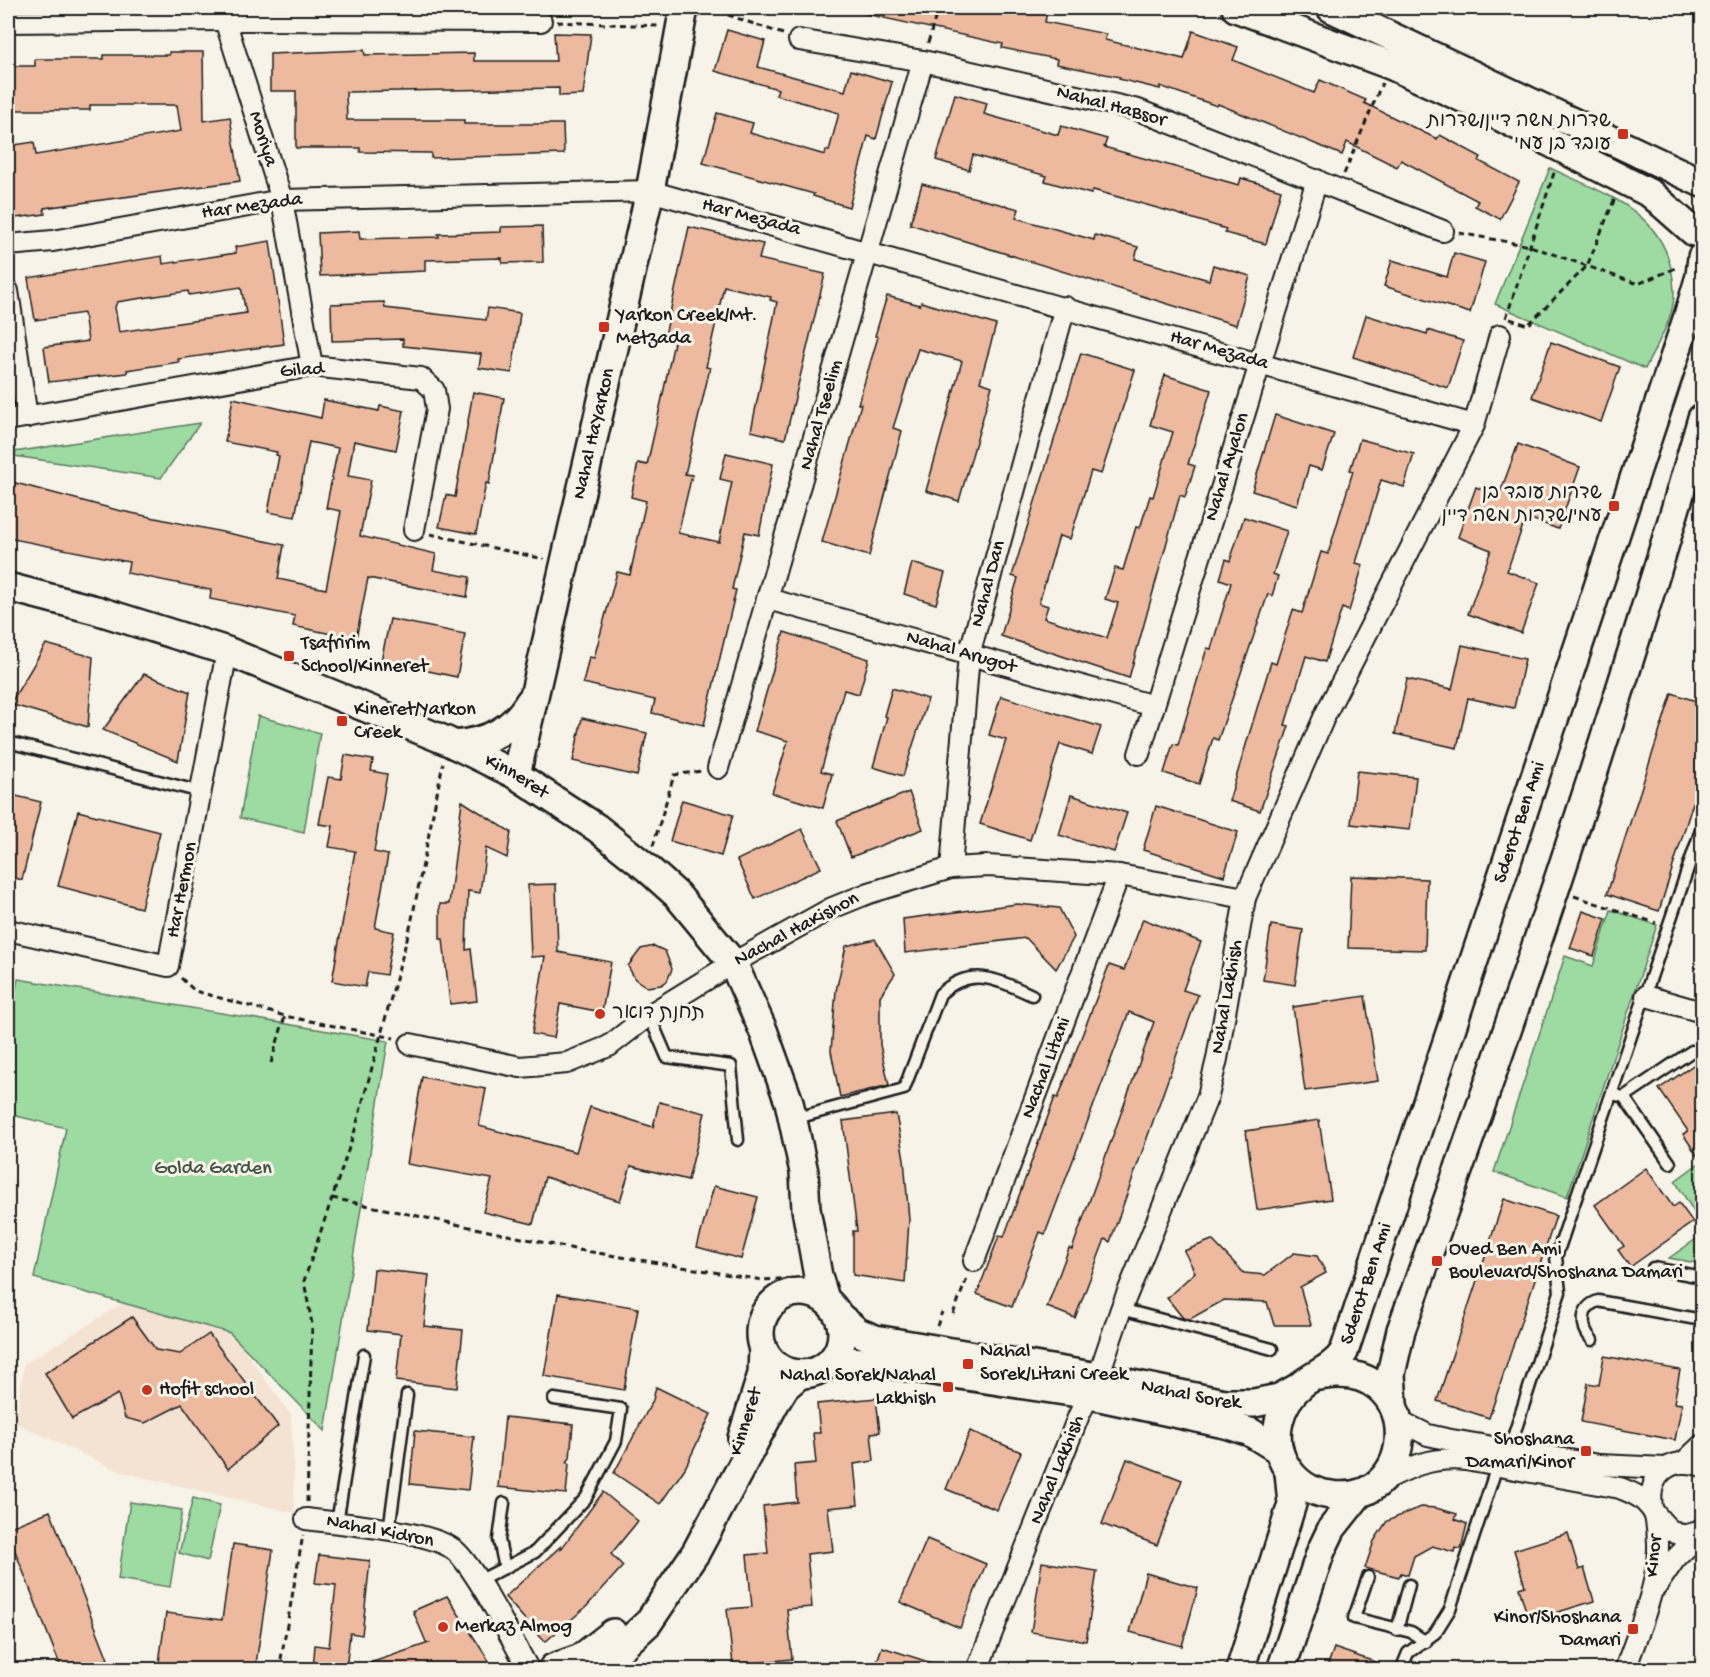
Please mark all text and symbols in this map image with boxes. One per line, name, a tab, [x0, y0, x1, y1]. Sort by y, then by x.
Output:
street label: Nahal HaBsor	[1054, 81, 1170, 133]
street label: Moriya	[242, 109, 282, 170]
place label: שדרות משה דיין/שדרות עובד בן עמי	[1426, 111, 1611, 157]
marker: שדרות משה דיין/שדרות עובד בן עמי	[1616, 127, 1630, 141]
street label: Har Mezada	[200, 188, 305, 225]
street label: Har Mezada	[699, 194, 804, 242]
place label: Yarkon Creek/Mt. Metzada	[614, 305, 758, 351]
marker: Yarkon Creek/Mt. Metzada	[597, 320, 611, 334]
street label: Har Mezada	[1167, 326, 1272, 376]
street label: Nahal Tseelim	[795, 357, 849, 473]
street label: Gilad	[279, 358, 327, 384]
street label: Nahal HaYarkon	[568, 366, 621, 502]
street label: Nahal Ayalon	[1201, 410, 1256, 524]
place label: שדרות עובד בן עמי/שדרות משה דיין	[1441, 483, 1602, 529]
marker: שדרות עובד בן עמי/שדרות משה דיין	[1607, 499, 1621, 513]
street label: Nahal Dan	[966, 538, 1012, 630]
street label: Nahal Arugot	[903, 626, 1020, 680]
place label: Tsafririm School/Kinneret	[300, 633, 430, 679]
marker: Tsafririm School/Kinneret	[282, 649, 296, 663]
place label: Kineret/Yarkon Creek	[354, 699, 476, 745]
marker: Kineret/Yarkon Creek	[335, 714, 349, 728]
street label: Kinneret	[480, 750, 554, 806]
street label: Sderot Ben Ami	[1489, 759, 1551, 886]
street label: Har Hermon	[162, 840, 204, 940]
street label: Nachal HaKishon	[731, 887, 864, 973]
street label: Nahal Lakhish	[1207, 938, 1249, 1056]
place label: תחנת דואר	[612, 1003, 705, 1026]
marker: תחנת דואר	[593, 1007, 607, 1021]
street label: Nachal Litani	[1017, 1014, 1077, 1122]
park label: Golda Garden	[154, 1158, 272, 1181]
street label: Sderot Ben Ami	[1336, 1220, 1398, 1348]
place label: Oved Ben Ami Boulevard/Shoshana Damari	[1448, 1239, 1683, 1285]
marker: Oved Ben Ami Boulevard/Shoshana Damari	[1430, 1254, 1444, 1268]
place label: Nahal Sorek/Litani Creek	[980, 1341, 1130, 1387]
marker: Nahal Sorek/Litani Creek	[961, 1357, 975, 1371]
place label: Nahal Sorek/Nahal Lakhish	[780, 1365, 936, 1411]
street label: Nahal Sorek	[1139, 1375, 1243, 1415]
place label: Hofit school	[159, 1379, 254, 1402]
marker: Nahal Sorek/Nahal Lakhish	[941, 1380, 955, 1394]
marker: Hofit school	[140, 1383, 154, 1397]
street label: Kinneret	[726, 1383, 769, 1459]
street label: Nahal Lakhish	[1026, 1412, 1090, 1528]
place label: Shoshana Damari/Kinor	[1464, 1429, 1576, 1475]
marker: Shoshana Damari/Kinor	[1579, 1444, 1593, 1458]
street label: Nahal Kidron	[324, 1510, 436, 1554]
street label: Kinor	[1642, 1532, 1668, 1578]
place label: Kinor/Shoshana Damari	[1494, 1607, 1622, 1653]
place label: Merkaz Almog	[455, 1616, 572, 1639]
marker: Merkaz Almog	[436, 1620, 450, 1634]
marker: Kinor/Shoshana Damari	[1626, 1622, 1640, 1636]

